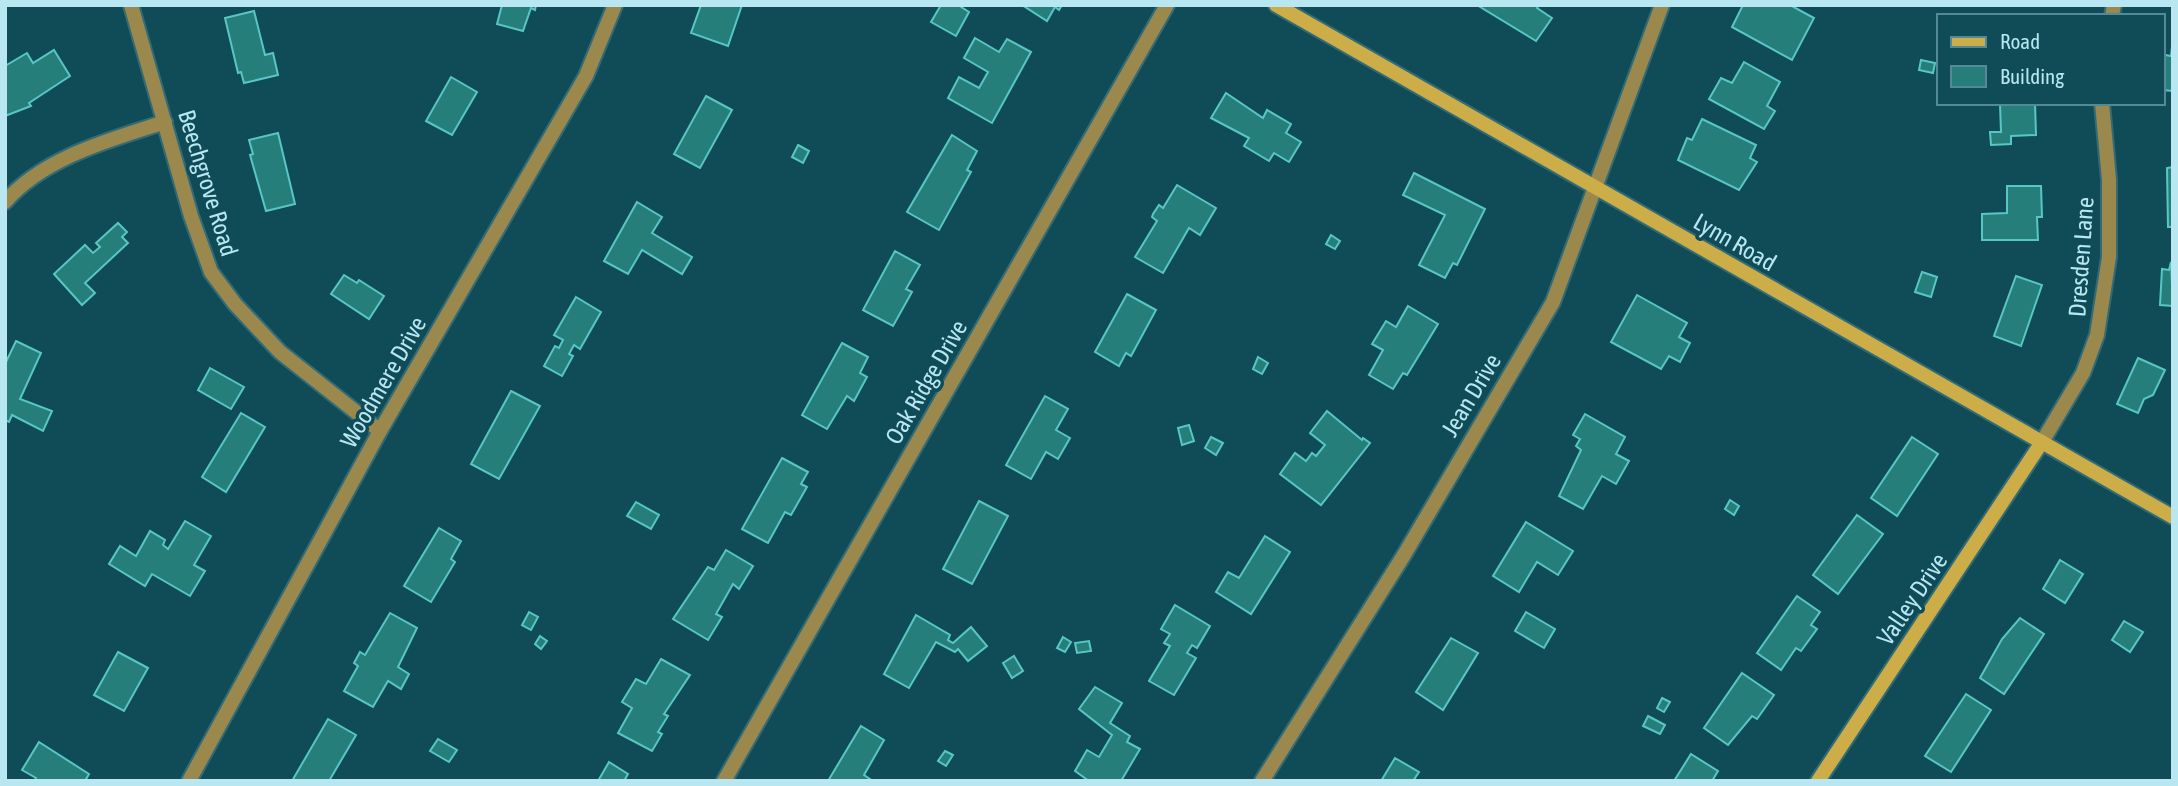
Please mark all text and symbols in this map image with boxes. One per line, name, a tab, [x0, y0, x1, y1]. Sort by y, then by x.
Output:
legend	[1937, 14, 2164, 105]
text: Road	[2000, 29, 2040, 53]
text: Building	[2000, 64, 2064, 88]
street label: Beechgrove Road	[173, 107, 243, 259]
street label: Dresden Lane	[2063, 196, 2099, 318]
street label: Lynn Road	[1689, 208, 1781, 276]
street label: Woodmere Drive	[335, 312, 431, 452]
street label: Oak Ridge Drive	[880, 315, 972, 449]
street label: Jean Drive	[1436, 349, 1506, 441]
street label: Valley Drive	[1871, 548, 1953, 650]

